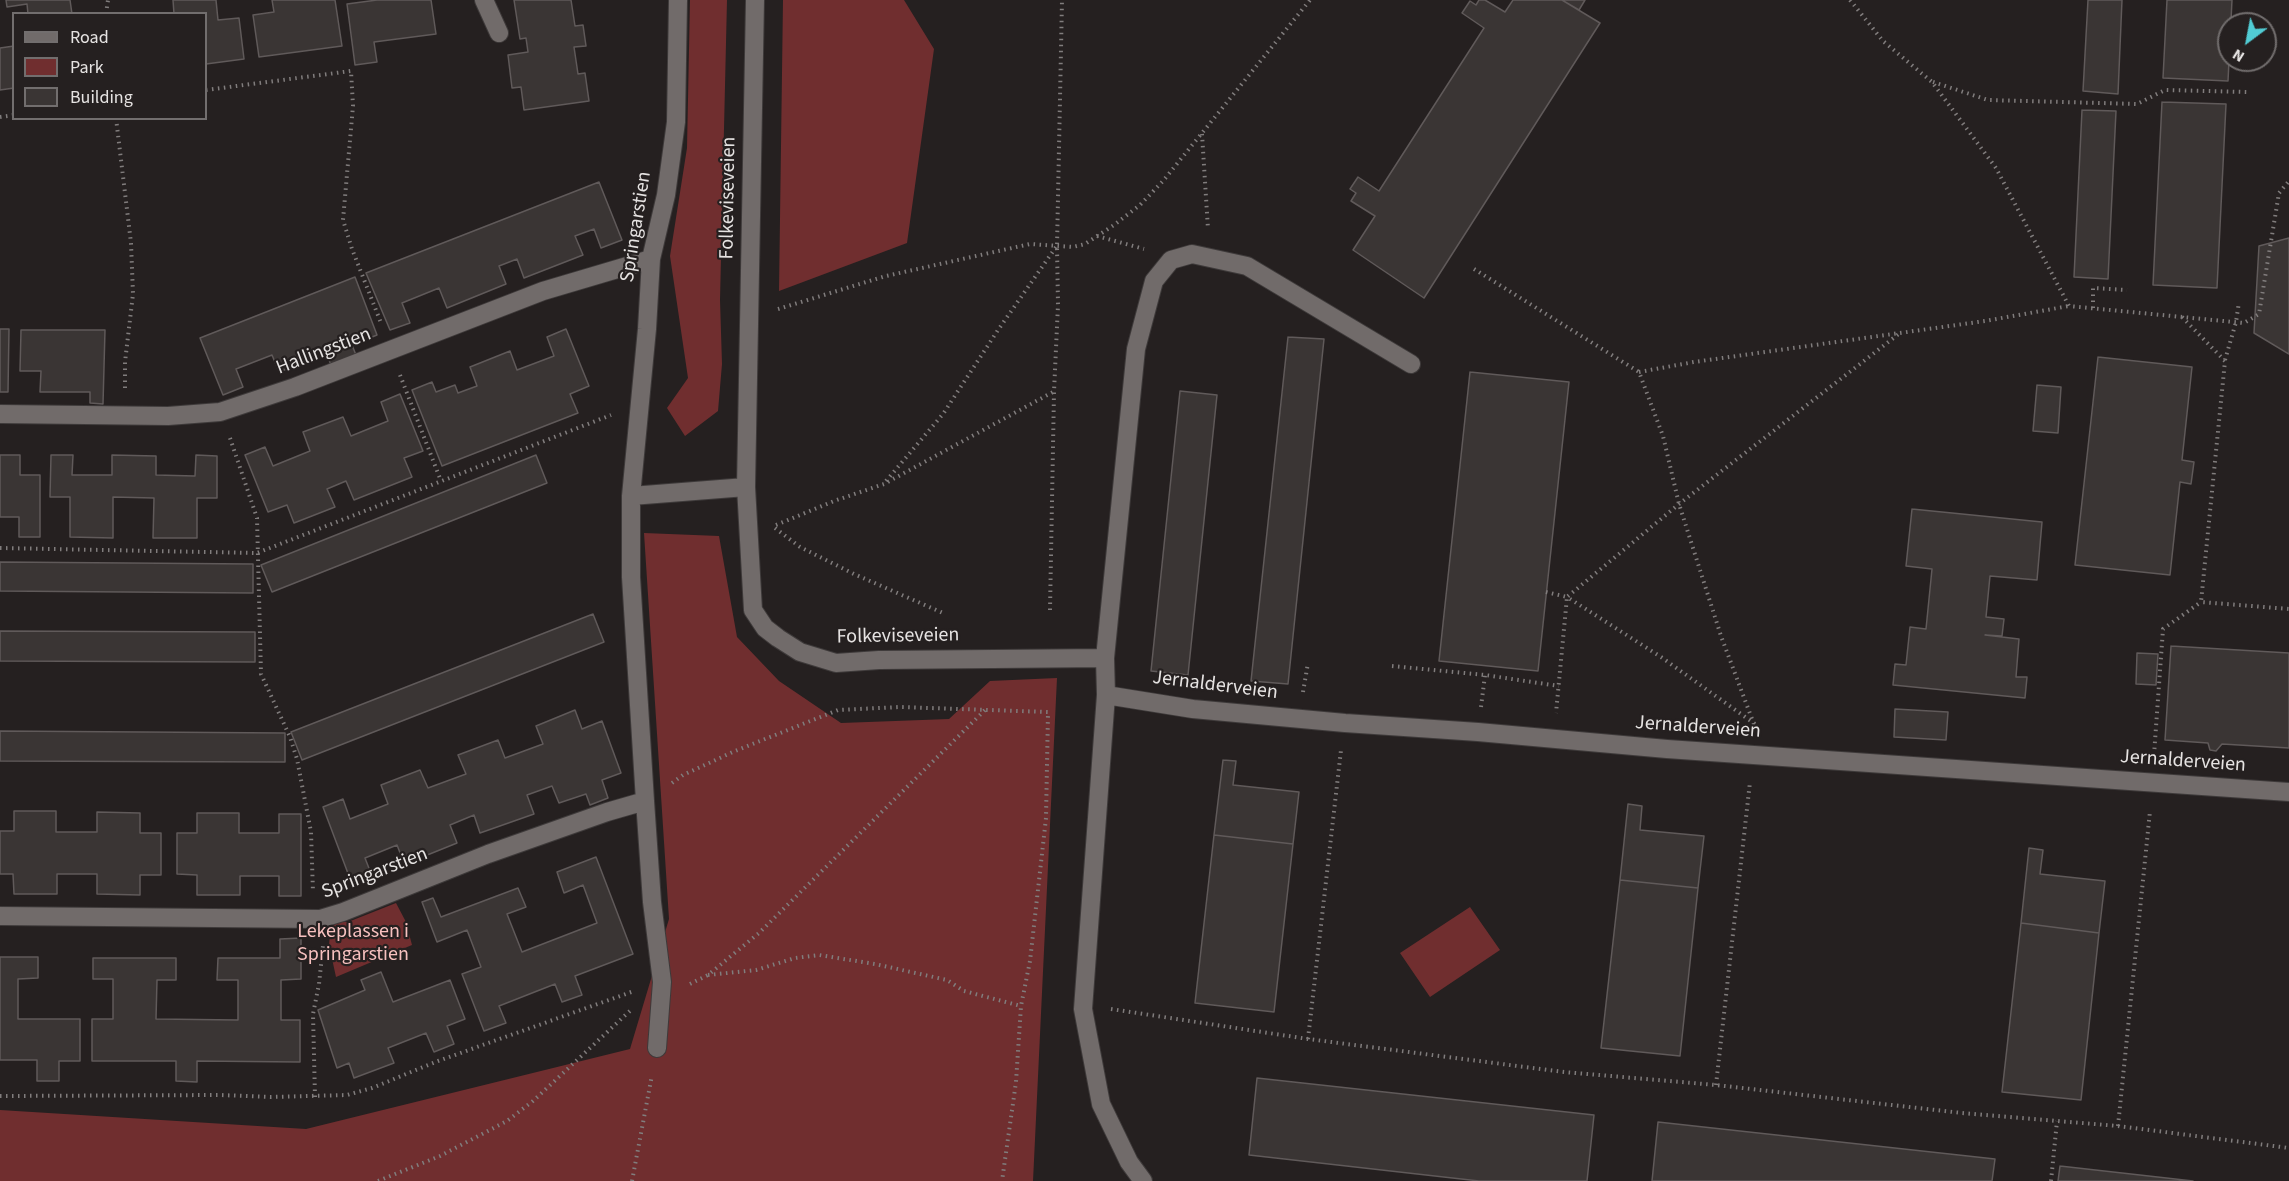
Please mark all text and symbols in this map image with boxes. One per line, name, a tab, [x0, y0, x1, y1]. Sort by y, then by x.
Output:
legend	[12, 12, 207, 120]
north arrow	[2217, 12, 2277, 72]
text: Road	[70, 25, 109, 50]
text: N	[2228, 43, 2249, 68]
text: Park	[70, 55, 104, 80]
text: Building	[70, 85, 133, 110]
street label: Folkeviseveien	[716, 136, 742, 260]
street label: Springarstien	[616, 170, 658, 284]
street label: Hallingstien	[273, 323, 375, 381]
street label: Folkeviseveien	[836, 624, 960, 650]
street label: Jernalderveien	[1151, 666, 1279, 706]
street label: Jernalderveien	[1634, 712, 1762, 744]
street label: Jernalderveien	[2119, 746, 2247, 778]
street label: Springarstien	[319, 843, 431, 905]
park label: Lekeplassen i Springarstien	[297, 921, 409, 968]

